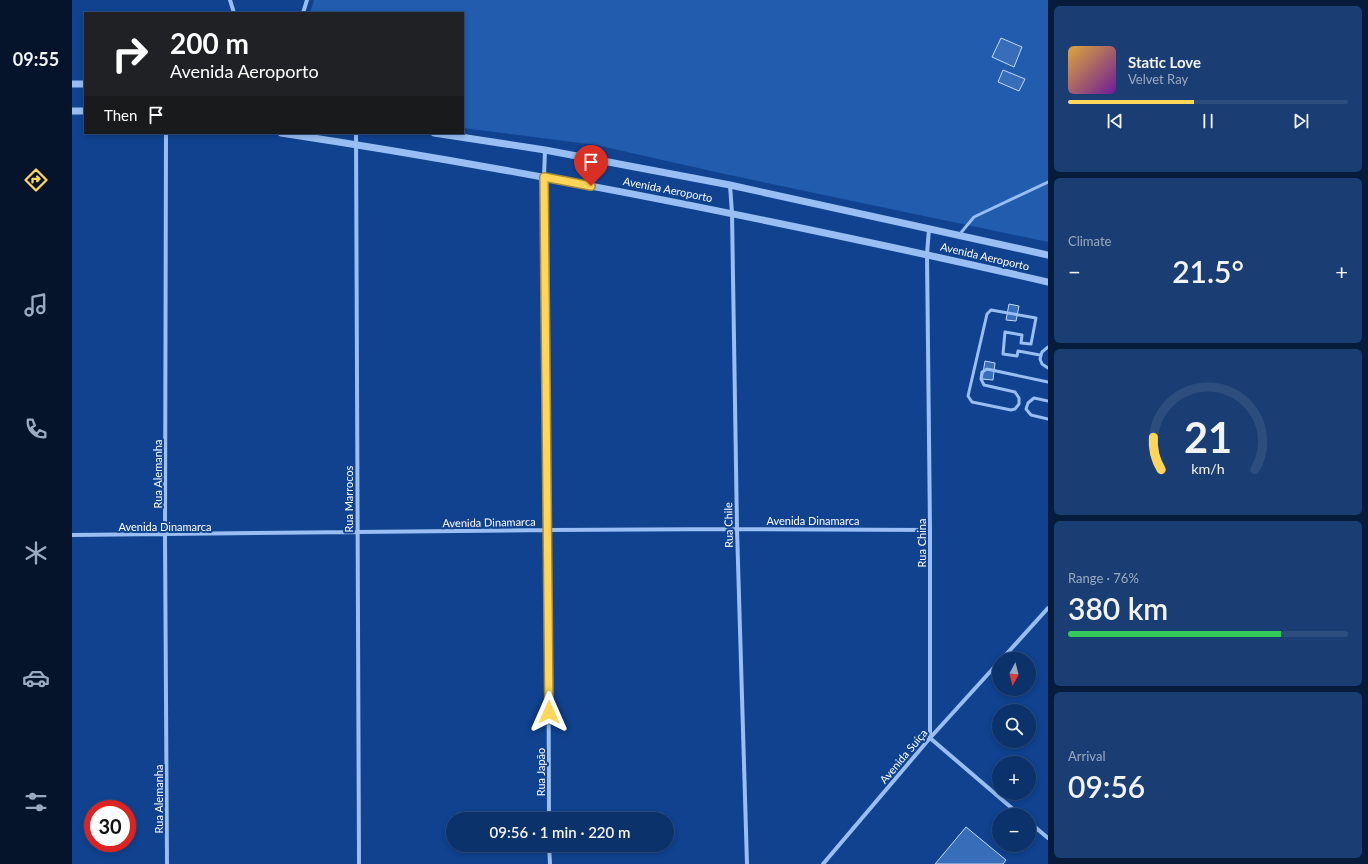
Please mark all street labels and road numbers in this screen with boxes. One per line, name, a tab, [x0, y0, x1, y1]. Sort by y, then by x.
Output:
street label: Avenida Aeroporto	[622, 174, 714, 204]
street label: Avenida Aeroporto	[939, 239, 1031, 273]
street label: Rua Alemanha	[151, 440, 164, 508]
street label: Rua Marrocos	[342, 465, 355, 532]
street label: Rua Chile	[721, 502, 735, 548]
street label: Avenida Dinamarca	[766, 514, 860, 527]
street label: Avenida Dinamarca	[442, 515, 536, 529]
street label: Rua China	[915, 519, 928, 567]
street label: Avenida Dinamarca	[118, 520, 212, 533]
street label: Avenida Suíça	[877, 726, 929, 786]
street label: Rua Japão	[534, 748, 547, 796]
street label: Rua Alemanha	[152, 765, 165, 833]

